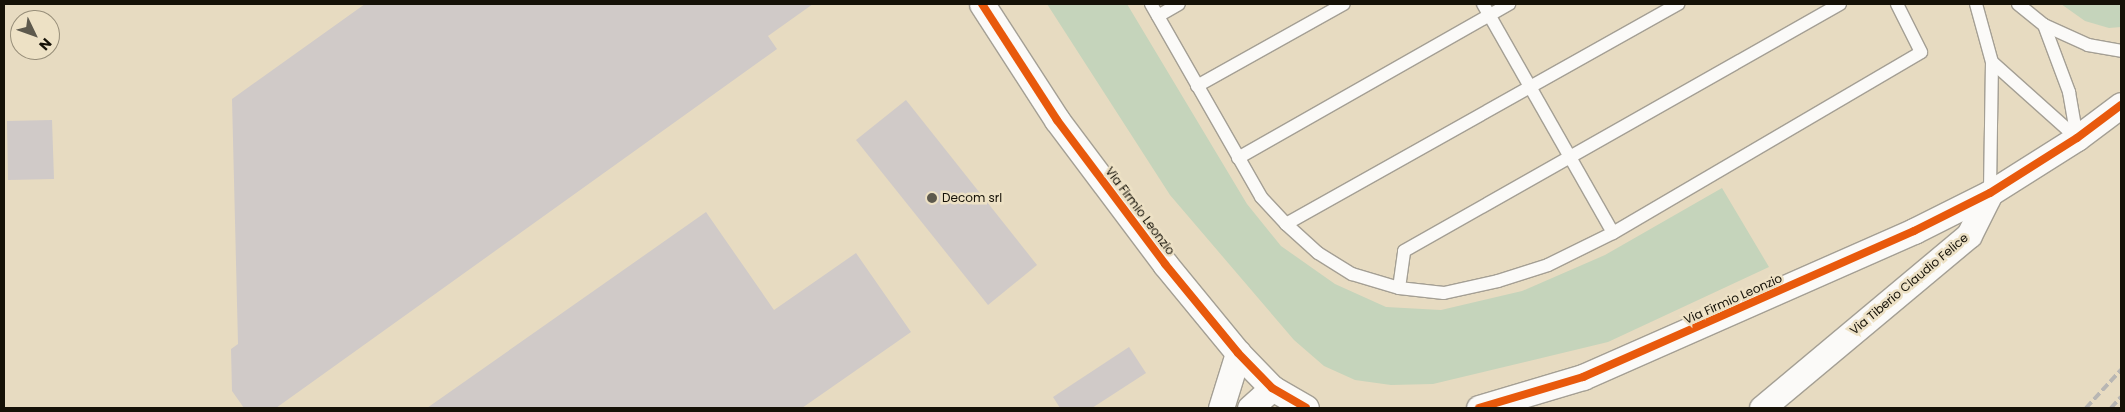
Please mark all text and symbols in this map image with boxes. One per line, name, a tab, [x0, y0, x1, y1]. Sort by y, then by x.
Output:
north arrow	[10, 10, 60, 60]
text: N	[34, 34, 56, 55]
street label: Via Firmio Leonzio	[1102, 164, 1178, 258]
place label: Decom srl	[942, 191, 1002, 205]
marker: Decom srl	[926, 192, 938, 204]
street label: Via Tiberio Claudio Felice	[1847, 230, 1971, 338]
street label: Via Firmio Leonzio	[1682, 271, 1784, 327]

